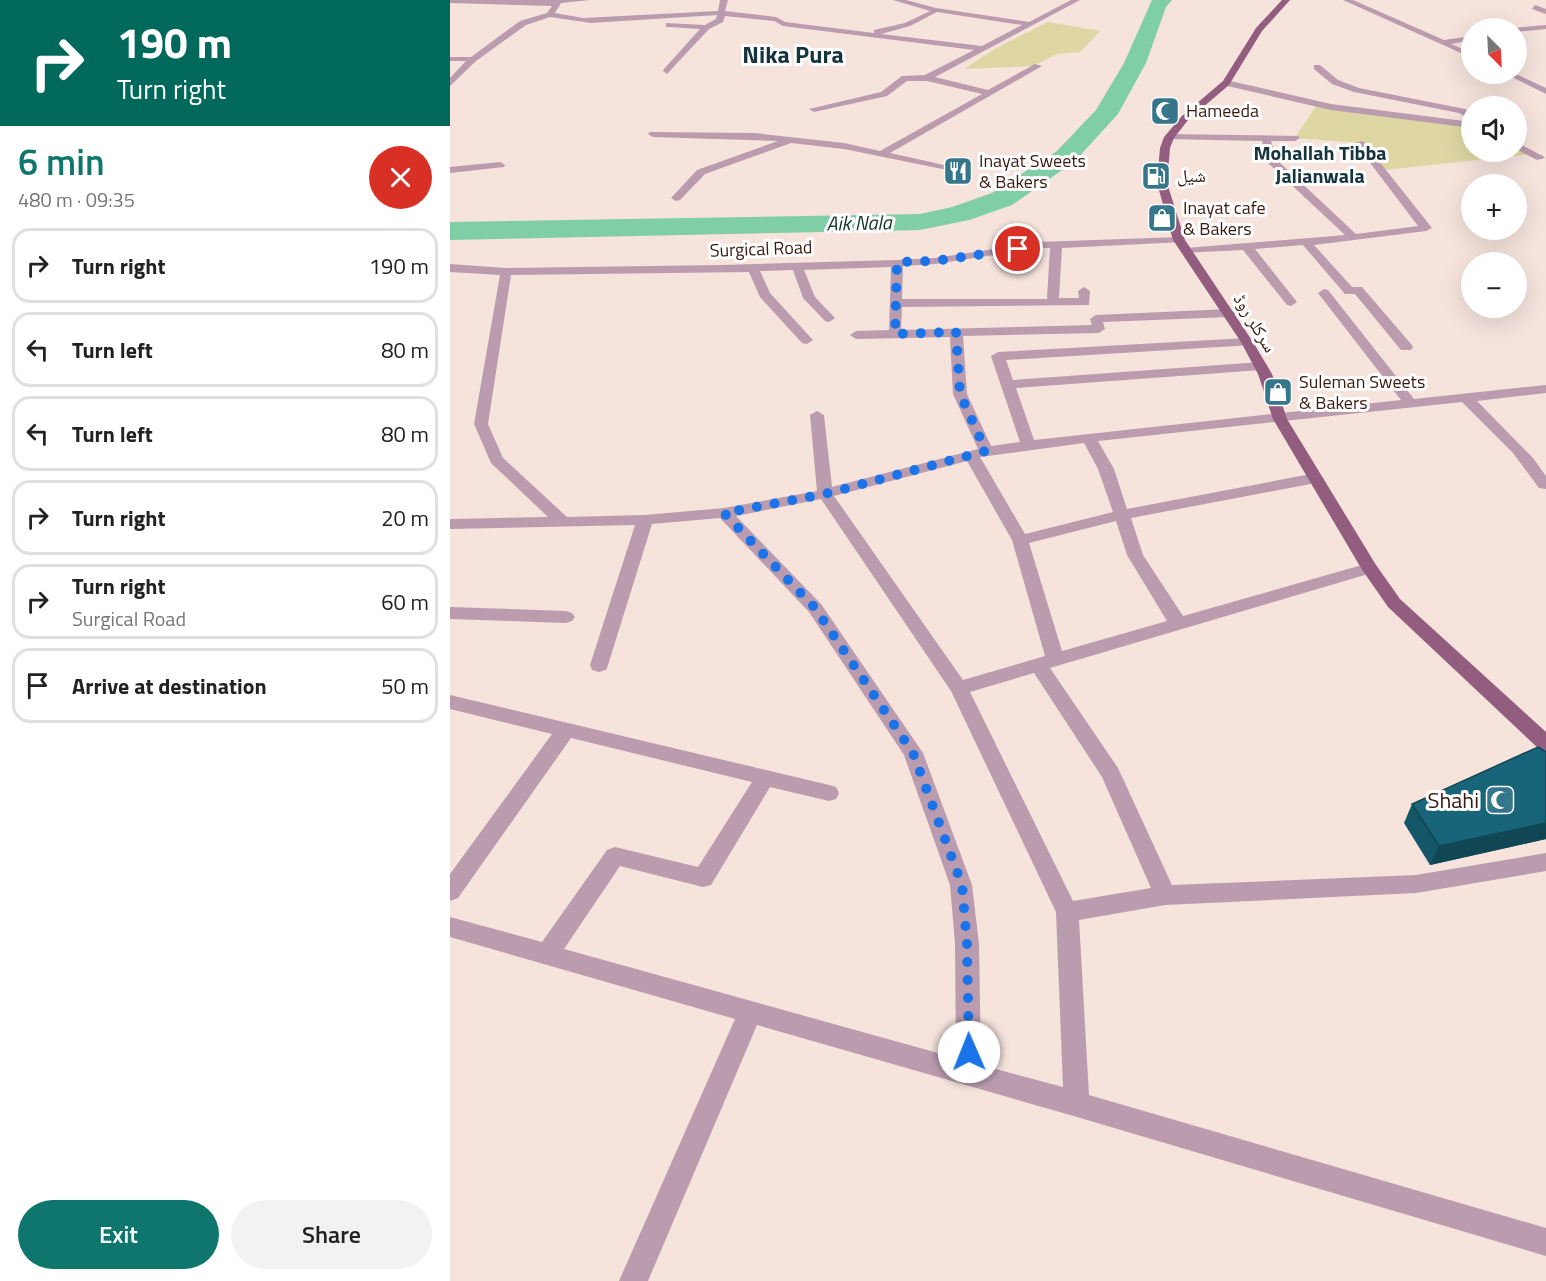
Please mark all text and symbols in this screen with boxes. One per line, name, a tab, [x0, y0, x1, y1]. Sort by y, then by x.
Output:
text: 190 m	[117, 10, 232, 74]
north arrow	[1461, 18, 1527, 84]
map controls	[1461, 18, 1527, 318]
icon: right	[18, 24, 96, 102]
district label: Nika Pura	[742, 36, 844, 72]
text: Turn right	[117, 68, 226, 109]
mosque icon: Hameeda	[1149, 95, 1181, 127]
button: sound	[1461, 96, 1527, 162]
place label: Hameeda	[1186, 97, 1259, 124]
text: 6 min	[18, 134, 105, 189]
district label: Mohallah Tibba Jalianwala	[1253, 137, 1387, 191]
button: close	[369, 146, 432, 209]
place label: Inayat Sweets & Bakers	[979, 147, 1086, 195]
restaurant icon: Inayat Sweets & Bakers	[942, 155, 974, 187]
fuel station icon: شیل	[1140, 160, 1172, 192]
place label: شیل	[1177, 162, 1206, 189]
button: +	[1461, 174, 1527, 240]
text: 480 m · 09:35	[18, 184, 135, 215]
place label: Inayat cafe & Bakers	[1183, 194, 1266, 242]
shop icon: Inayat cafe & Bakers	[1146, 202, 1178, 234]
water label: Aik Nala	[826, 206, 893, 239]
pin	[992, 223, 1043, 274]
icon: arrive	[1001, 232, 1034, 265]
street label: Surgical Road	[709, 233, 813, 264]
icon: right	[21, 249, 54, 282]
text: Turn right	[72, 249, 166, 283]
text: 190 m	[369, 249, 429, 283]
button: −	[1461, 252, 1527, 318]
street label: سرکلر روڈ	[1227, 288, 1284, 358]
icon: left	[21, 333, 54, 366]
text: Turn left	[72, 333, 153, 367]
text: 80 m	[381, 333, 429, 367]
place label: Suleman Sweets & Bakers	[1299, 368, 1425, 416]
shop icon: Suleman Sweets & Bakers	[1262, 376, 1294, 408]
icon: left	[21, 417, 54, 450]
text: Turn left	[72, 417, 153, 451]
text: 80 m	[381, 417, 429, 451]
icon: right	[21, 501, 54, 534]
text: Turn right	[72, 501, 166, 535]
text: 20 m	[381, 501, 429, 535]
text: Turn right	[72, 569, 166, 603]
icon: right	[21, 585, 54, 618]
text: 60 m	[381, 585, 429, 619]
text: Surgical Road	[72, 603, 186, 634]
icon: arrive	[21, 669, 54, 702]
text: Arrive at destination	[72, 669, 267, 703]
text: 50 m	[381, 669, 429, 703]
place label: Shahi	[1428, 783, 1479, 817]
mosque icon: Shahi	[1484, 784, 1516, 816]
position arrow	[937, 1020, 1001, 1084]
button: Exit	[18, 1200, 219, 1269]
button: Share	[231, 1200, 432, 1269]

